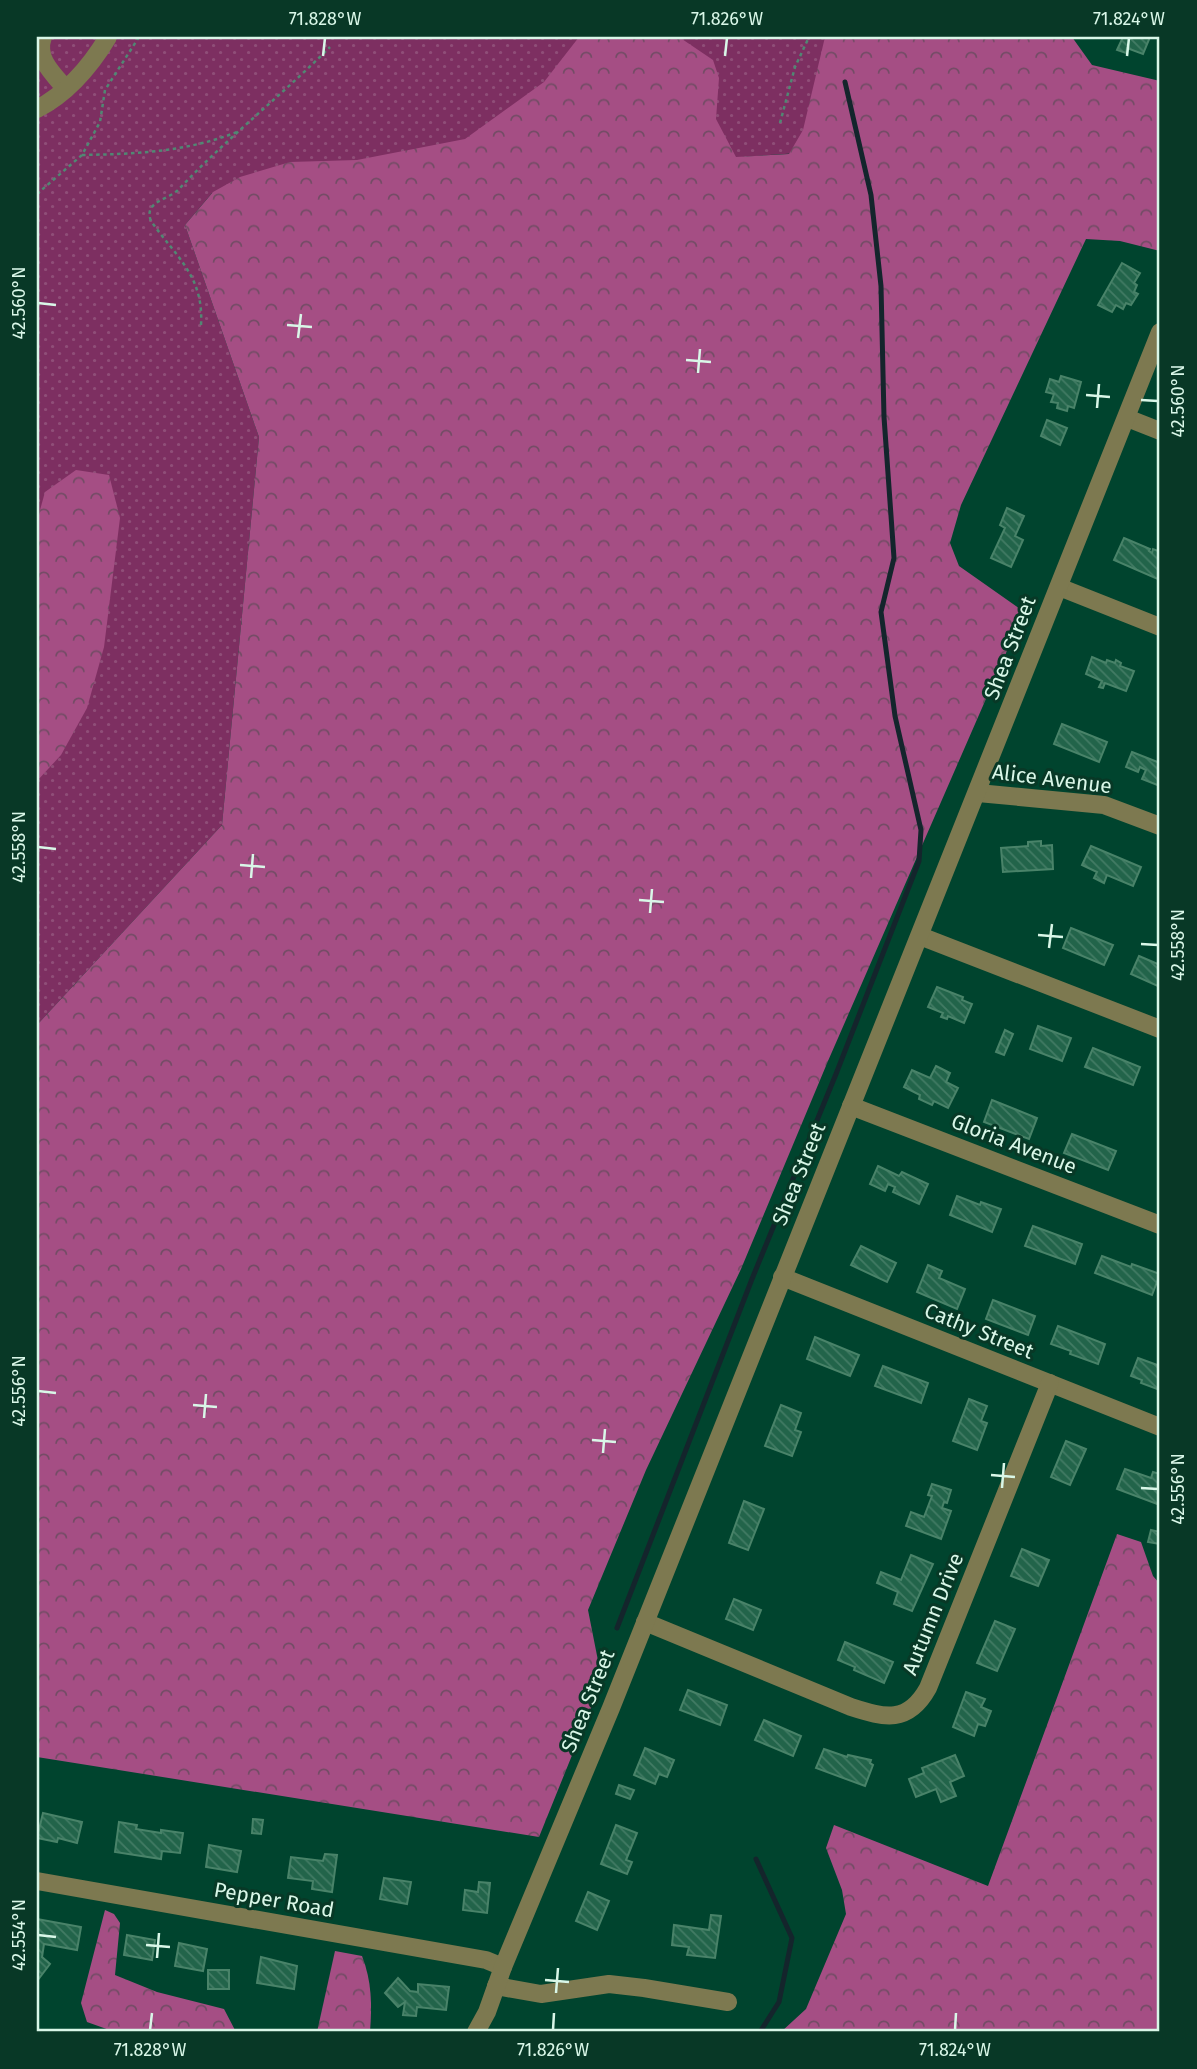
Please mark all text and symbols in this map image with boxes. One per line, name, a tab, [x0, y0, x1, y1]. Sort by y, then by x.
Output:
text: 71.828°W	[289, 8, 361, 30]
text: 71.826°W	[691, 8, 763, 30]
text: 71.824°W	[1093, 8, 1165, 30]
text: 42.560°N	[8, 267, 30, 340]
text: 42.560°N	[1167, 365, 1189, 438]
street label: Shea Street	[978, 592, 1042, 704]
street label: Alice Avenue	[991, 759, 1113, 799]
text: 42.558°N	[8, 811, 30, 883]
text: 42.558°N	[1167, 909, 1189, 981]
street label: Gloria Avenue	[948, 1108, 1080, 1180]
street label: Shea Street	[767, 1118, 832, 1229]
street label: Cathy Street	[921, 1297, 1038, 1365]
text: 42.556°N	[8, 1355, 30, 1427]
text: 42.556°N	[1167, 1453, 1189, 1525]
street label: Autumn Drive	[897, 1549, 969, 1679]
street label: Shea Street	[556, 1645, 621, 1756]
street label: Pepper Road	[212, 1877, 336, 1923]
text: 42.554°N	[8, 1899, 30, 1971]
text: 71.828°W	[114, 2039, 186, 2061]
text: 71.826°W	[517, 2039, 589, 2061]
text: 71.824°W	[919, 2039, 991, 2061]

